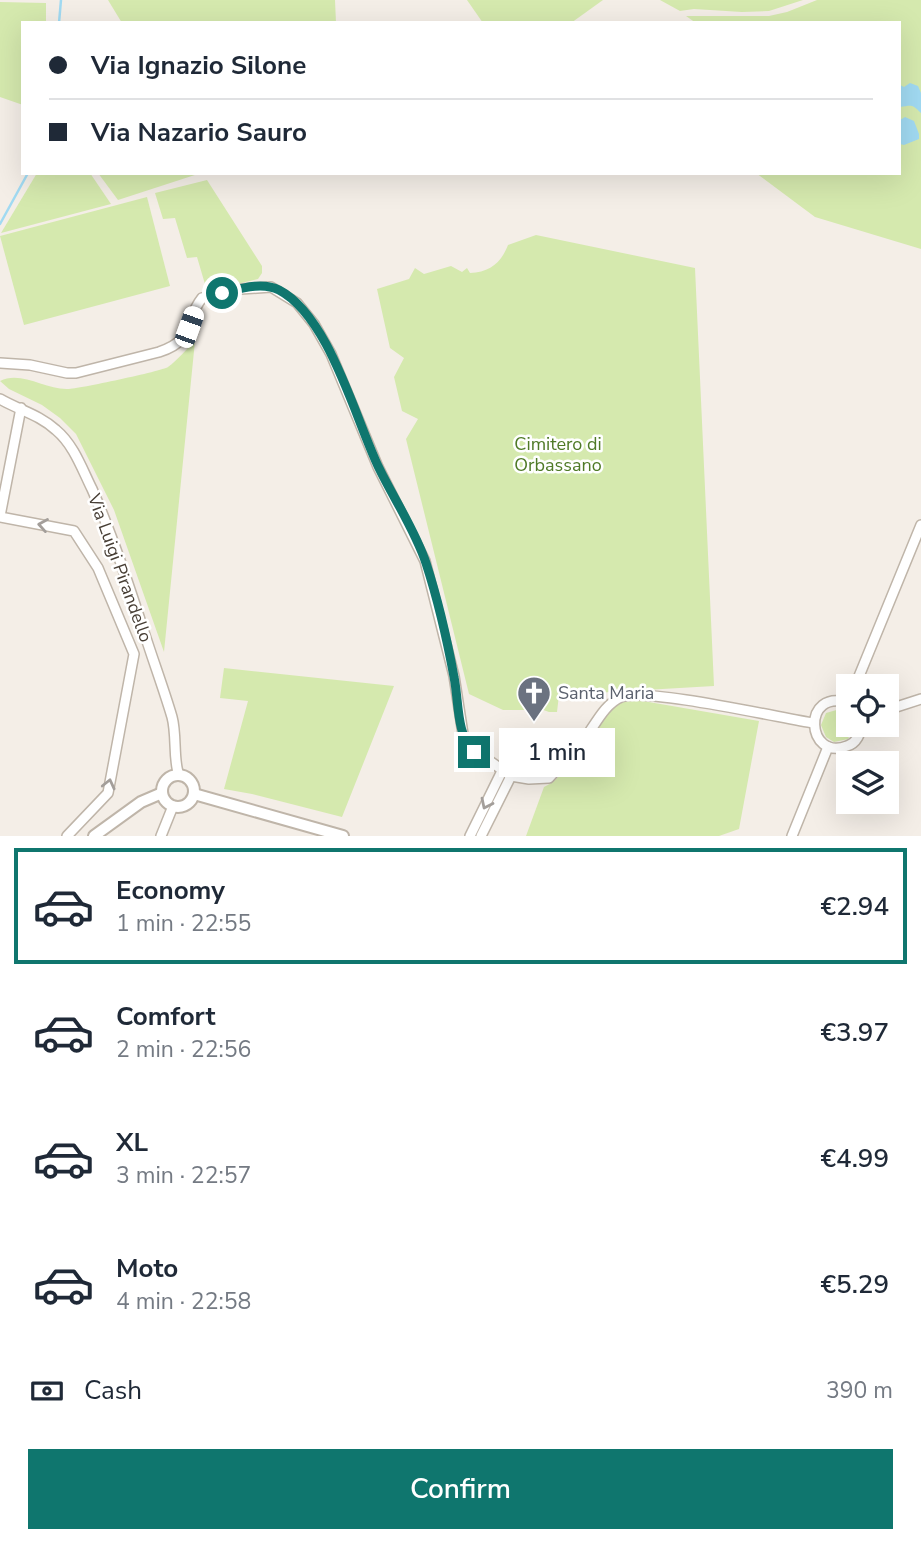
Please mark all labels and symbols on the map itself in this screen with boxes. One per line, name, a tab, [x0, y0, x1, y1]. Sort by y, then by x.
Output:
route start	[206, 277, 238, 309]
car	[172, 304, 207, 350]
park label: Cimitero di Orbassano	[514, 432, 602, 477]
street label: Via Luigi Pirandello	[82, 490, 158, 646]
one-way arrow	[37, 518, 49, 533]
church icon: Santa Maria	[515, 674, 553, 723]
place label: Santa Maria	[558, 681, 654, 705]
callout: 1 min	[498, 728, 614, 776]
route end	[458, 736, 490, 768]
one-way arrow	[101, 778, 115, 790]
one-way arrow	[480, 797, 494, 809]

